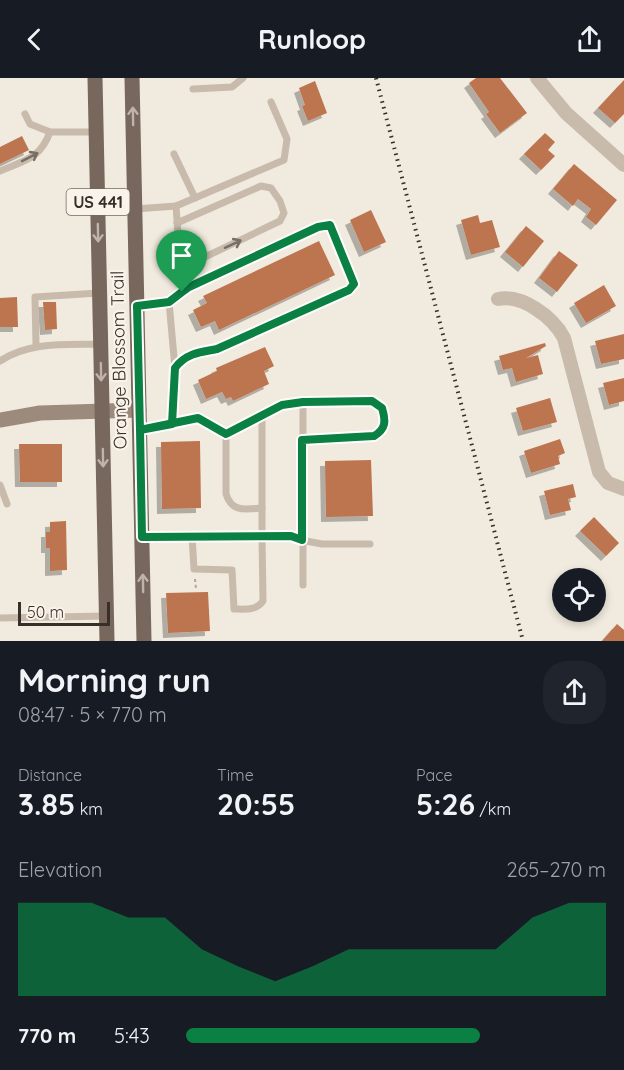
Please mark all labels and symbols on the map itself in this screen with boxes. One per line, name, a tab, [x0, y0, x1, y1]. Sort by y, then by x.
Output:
one-way arrow	[127, 106, 138, 126]
one-way arrow	[21, 150, 39, 162]
road number: US 441	[66, 189, 130, 215]
one-way arrow	[92, 222, 104, 242]
pin	[156, 230, 207, 292]
one-way arrow	[224, 237, 242, 249]
street label: Orange Blossom Trail	[105, 270, 132, 450]
one-way arrow	[95, 362, 107, 382]
one-way arrow	[97, 447, 109, 467]
one-way arrow	[137, 573, 149, 593]
scale bar	[18, 599, 110, 626]

